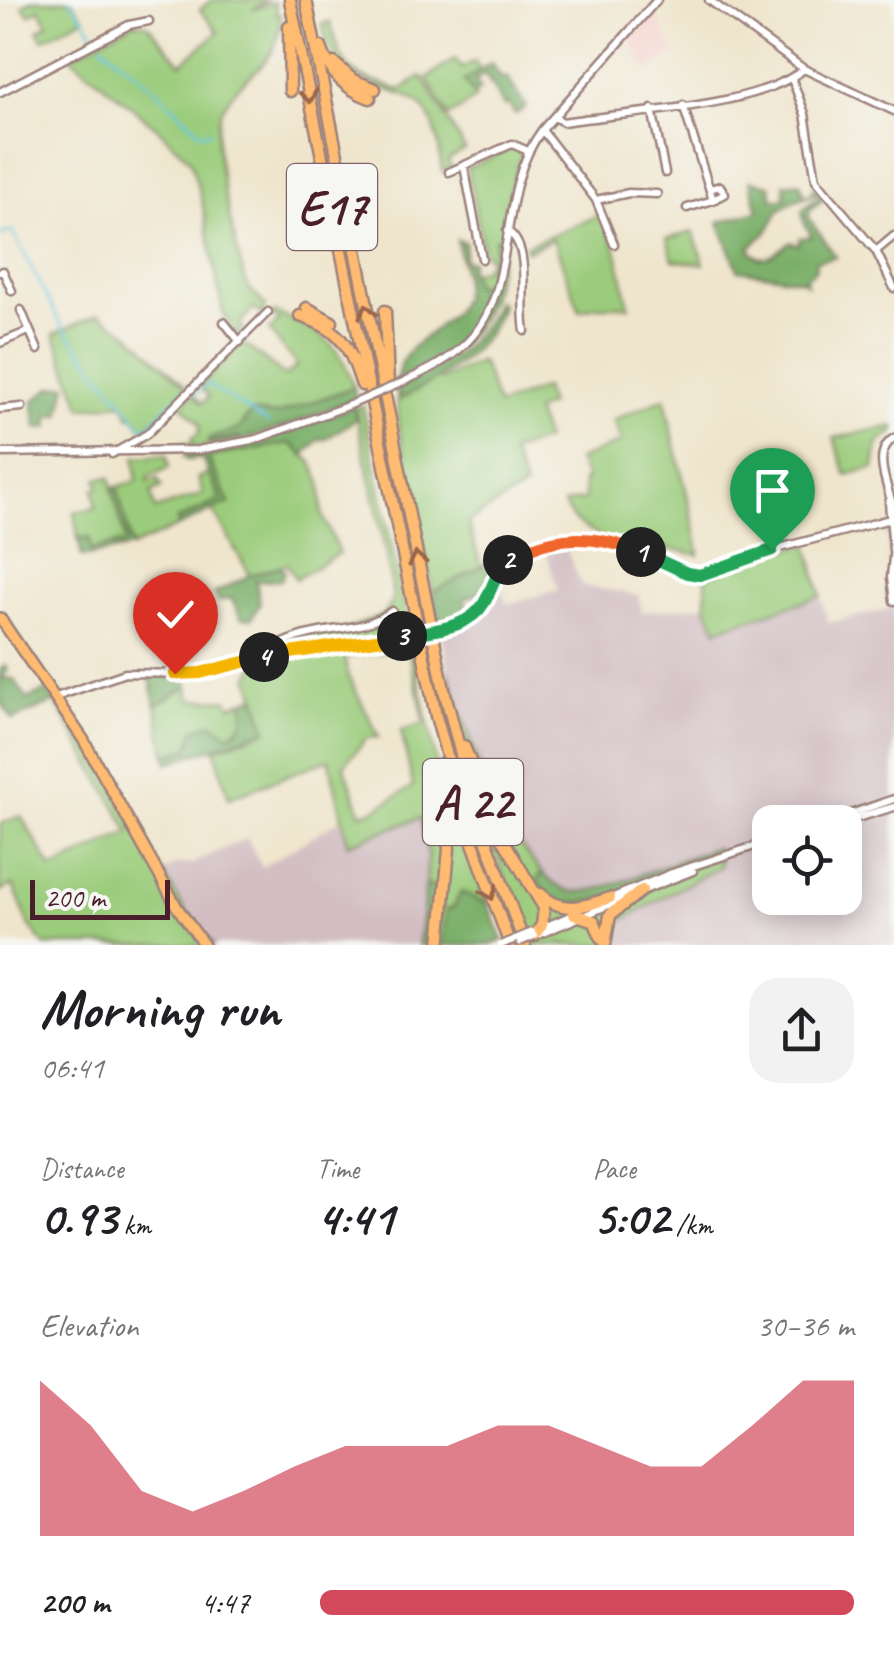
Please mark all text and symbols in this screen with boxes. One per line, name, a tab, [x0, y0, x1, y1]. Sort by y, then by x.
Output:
one-way arrow	[298, 87, 319, 104]
road number: E17	[287, 164, 377, 250]
one-way arrow	[358, 303, 379, 320]
pin	[730, 448, 815, 551]
icon: arrive	[745, 463, 800, 518]
pin: 1	[616, 527, 666, 577]
text: 1	[635, 534, 647, 569]
pin: 2	[483, 535, 533, 585]
text: 2	[502, 542, 514, 577]
one-way arrow	[407, 551, 428, 568]
pin	[133, 572, 218, 675]
icon: check	[148, 587, 203, 642]
pin: 3	[377, 611, 427, 661]
text: 3	[396, 618, 408, 653]
pin: 4	[239, 632, 289, 682]
text: 4	[258, 639, 270, 674]
road number: A 22	[423, 759, 523, 845]
map controls	[752, 805, 862, 915]
button: locate	[752, 805, 862, 915]
scale bar	[30, 875, 170, 920]
text: 200 m	[45, 880, 105, 915]
one-way arrow	[478, 883, 498, 901]
text: Morning run	[40, 974, 280, 1044]
button: share	[749, 978, 854, 1083]
text: 06:41	[40, 1047, 104, 1088]
text: Distance	[40, 1151, 124, 1186]
text: Time	[316, 1151, 359, 1186]
text: Pace	[593, 1151, 636, 1186]
text: 0.93	[40, 1186, 117, 1249]
text: 4:41	[316, 1186, 394, 1249]
text: 5:02	[593, 1186, 669, 1249]
text: km	[117, 1207, 151, 1242]
text: /km	[669, 1207, 713, 1242]
text: Elevation	[40, 1305, 138, 1346]
text: 30–36 m	[756, 1305, 854, 1346]
text: 200 m	[40, 1582, 109, 1623]
text: 4:47	[200, 1582, 250, 1623]

